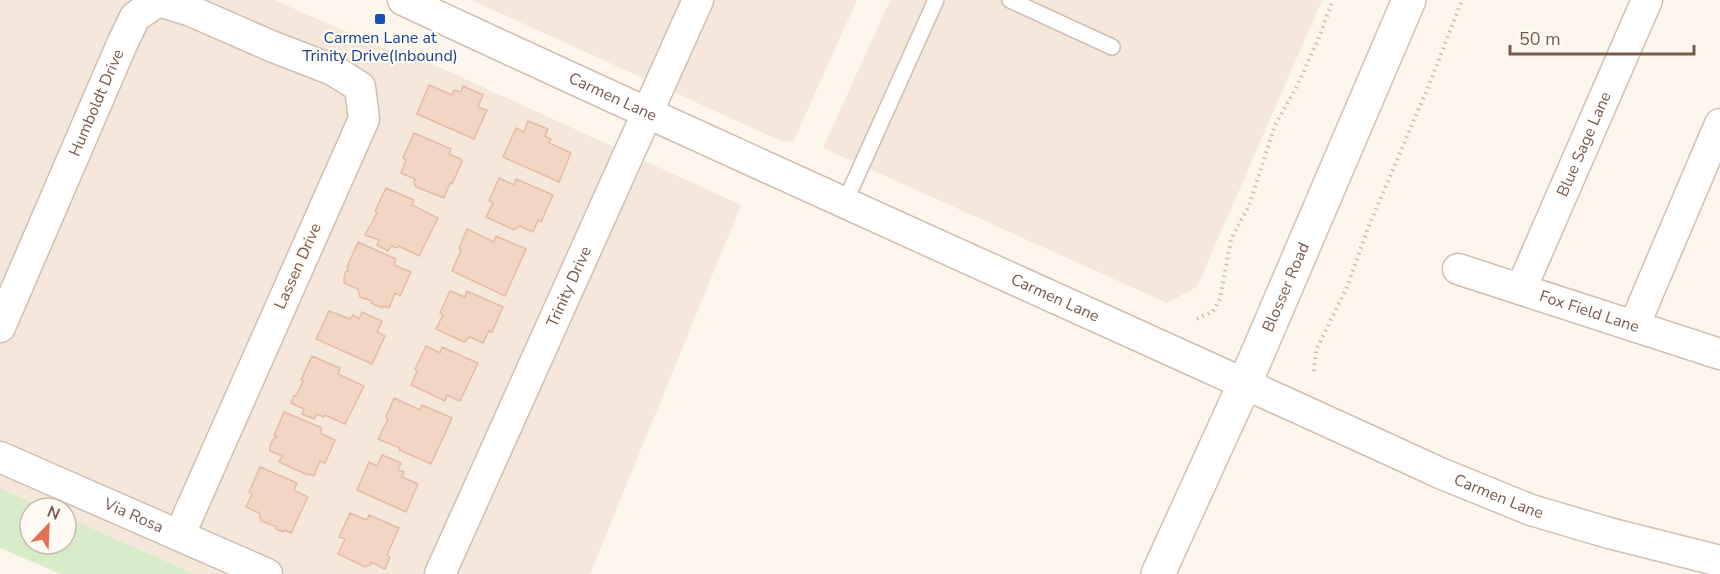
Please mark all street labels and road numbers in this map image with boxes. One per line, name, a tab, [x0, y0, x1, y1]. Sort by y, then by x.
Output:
street label: Humboldt Drive	[64, 46, 129, 160]
street label: Carmen Lane	[565, 67, 660, 127]
street label: Blue Sage Lane	[1552, 88, 1617, 200]
street label: Lassen Drive	[269, 219, 327, 313]
street label: Blosser Road	[1257, 239, 1315, 335]
street label: Trinity Drive	[541, 243, 597, 331]
street label: Carmen Lane	[1007, 268, 1103, 328]
street label: Fox Field Lane	[1537, 285, 1642, 338]
street label: Carmen Lane	[1450, 469, 1546, 524]
street label: Via Rosa	[100, 492, 167, 538]

